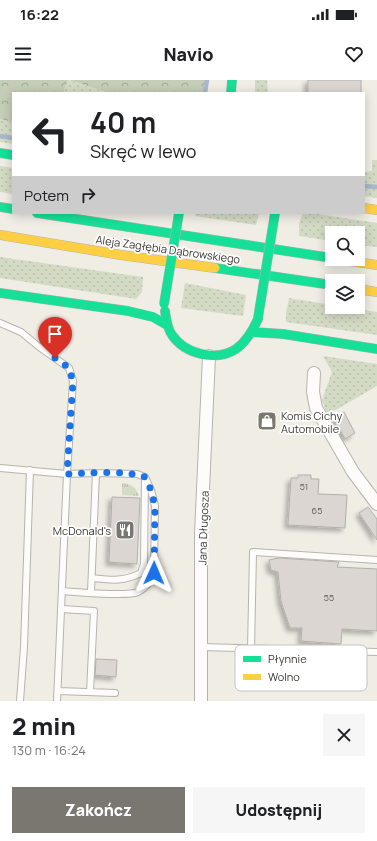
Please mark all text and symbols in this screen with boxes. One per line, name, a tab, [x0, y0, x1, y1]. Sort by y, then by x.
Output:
text: 16:22	[20, 4, 59, 25]
text: Navio	[163, 42, 214, 66]
icon: menu	[12, 43, 34, 65]
icon: heart	[343, 43, 365, 65]
text: 40 m	[90, 103, 156, 141]
icon: left	[24, 108, 76, 160]
text: Skręć w lewo	[90, 139, 196, 163]
icon: right	[77, 184, 99, 206]
text: Potem	[24, 185, 69, 206]
map controls	[325, 226, 365, 314]
button: search	[325, 226, 365, 266]
street label: Aleja Zagłębia Dąbrowskiego	[95, 231, 242, 267]
button: layers	[325, 274, 365, 314]
pin	[38, 317, 72, 358]
icon: arrive	[44, 323, 66, 345]
place label: Komis Cichy Automobile	[281, 408, 343, 436]
shop icon: Komis Cichy Automobile	[256, 410, 278, 432]
house number: 51	[300, 480, 308, 493]
street label: Jana Długosza	[194, 491, 212, 565]
house number: 65	[312, 504, 322, 517]
restaurant icon: McDonald's	[114, 519, 136, 541]
place label: McDonald's	[53, 523, 111, 538]
position arrow	[133, 552, 175, 594]
house number: 55	[324, 591, 334, 604]
legend	[235, 645, 367, 691]
text: Płynnie	[268, 651, 307, 666]
text: Wolno	[268, 669, 300, 684]
text: 2 min	[12, 709, 76, 742]
button: close	[323, 714, 365, 756]
text: 130 m · 16:24	[12, 741, 86, 759]
button: Zakończ	[12, 787, 185, 833]
button: Udostępnij	[193, 787, 365, 833]

